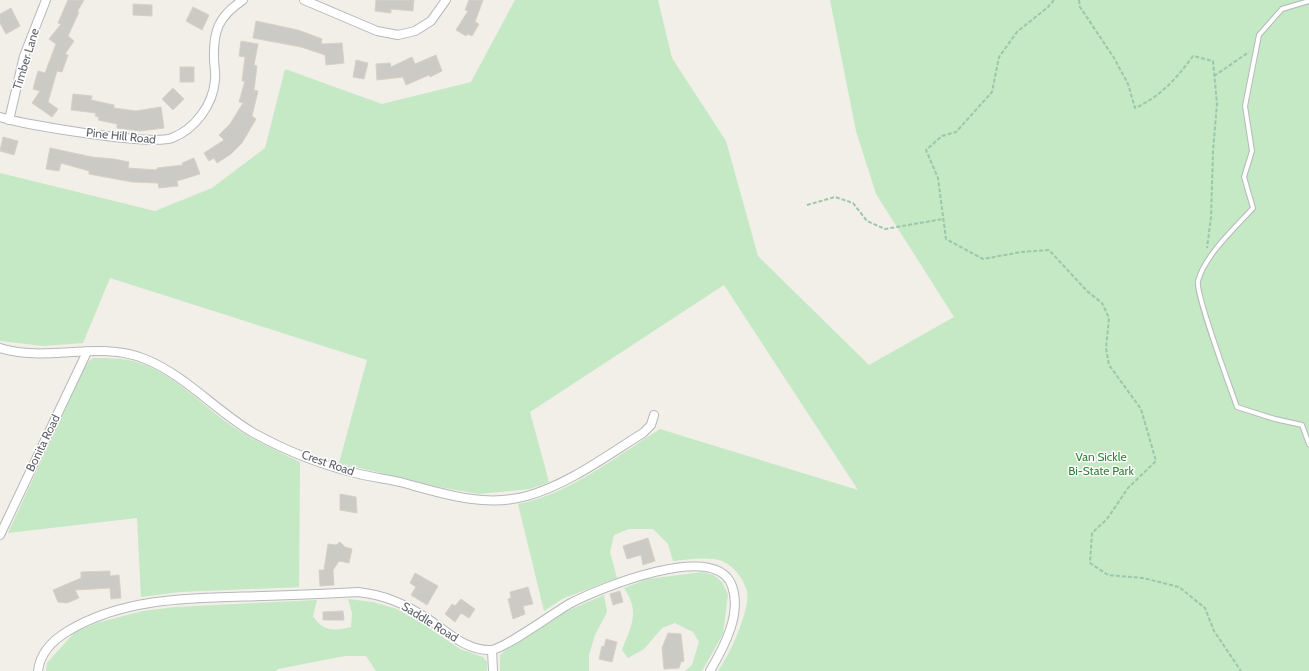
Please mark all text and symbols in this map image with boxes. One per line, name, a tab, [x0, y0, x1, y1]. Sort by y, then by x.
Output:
street label: Timber Lane	[9, 26, 42, 91]
street label: Pine Hill Road	[85, 124, 157, 147]
street label: Bonita Road	[22, 412, 63, 474]
street label: Crest Road	[300, 447, 357, 479]
park label: Van Sickle Bi-State Park	[1068, 449, 1134, 478]
street label: Saddle Road	[399, 598, 461, 645]

